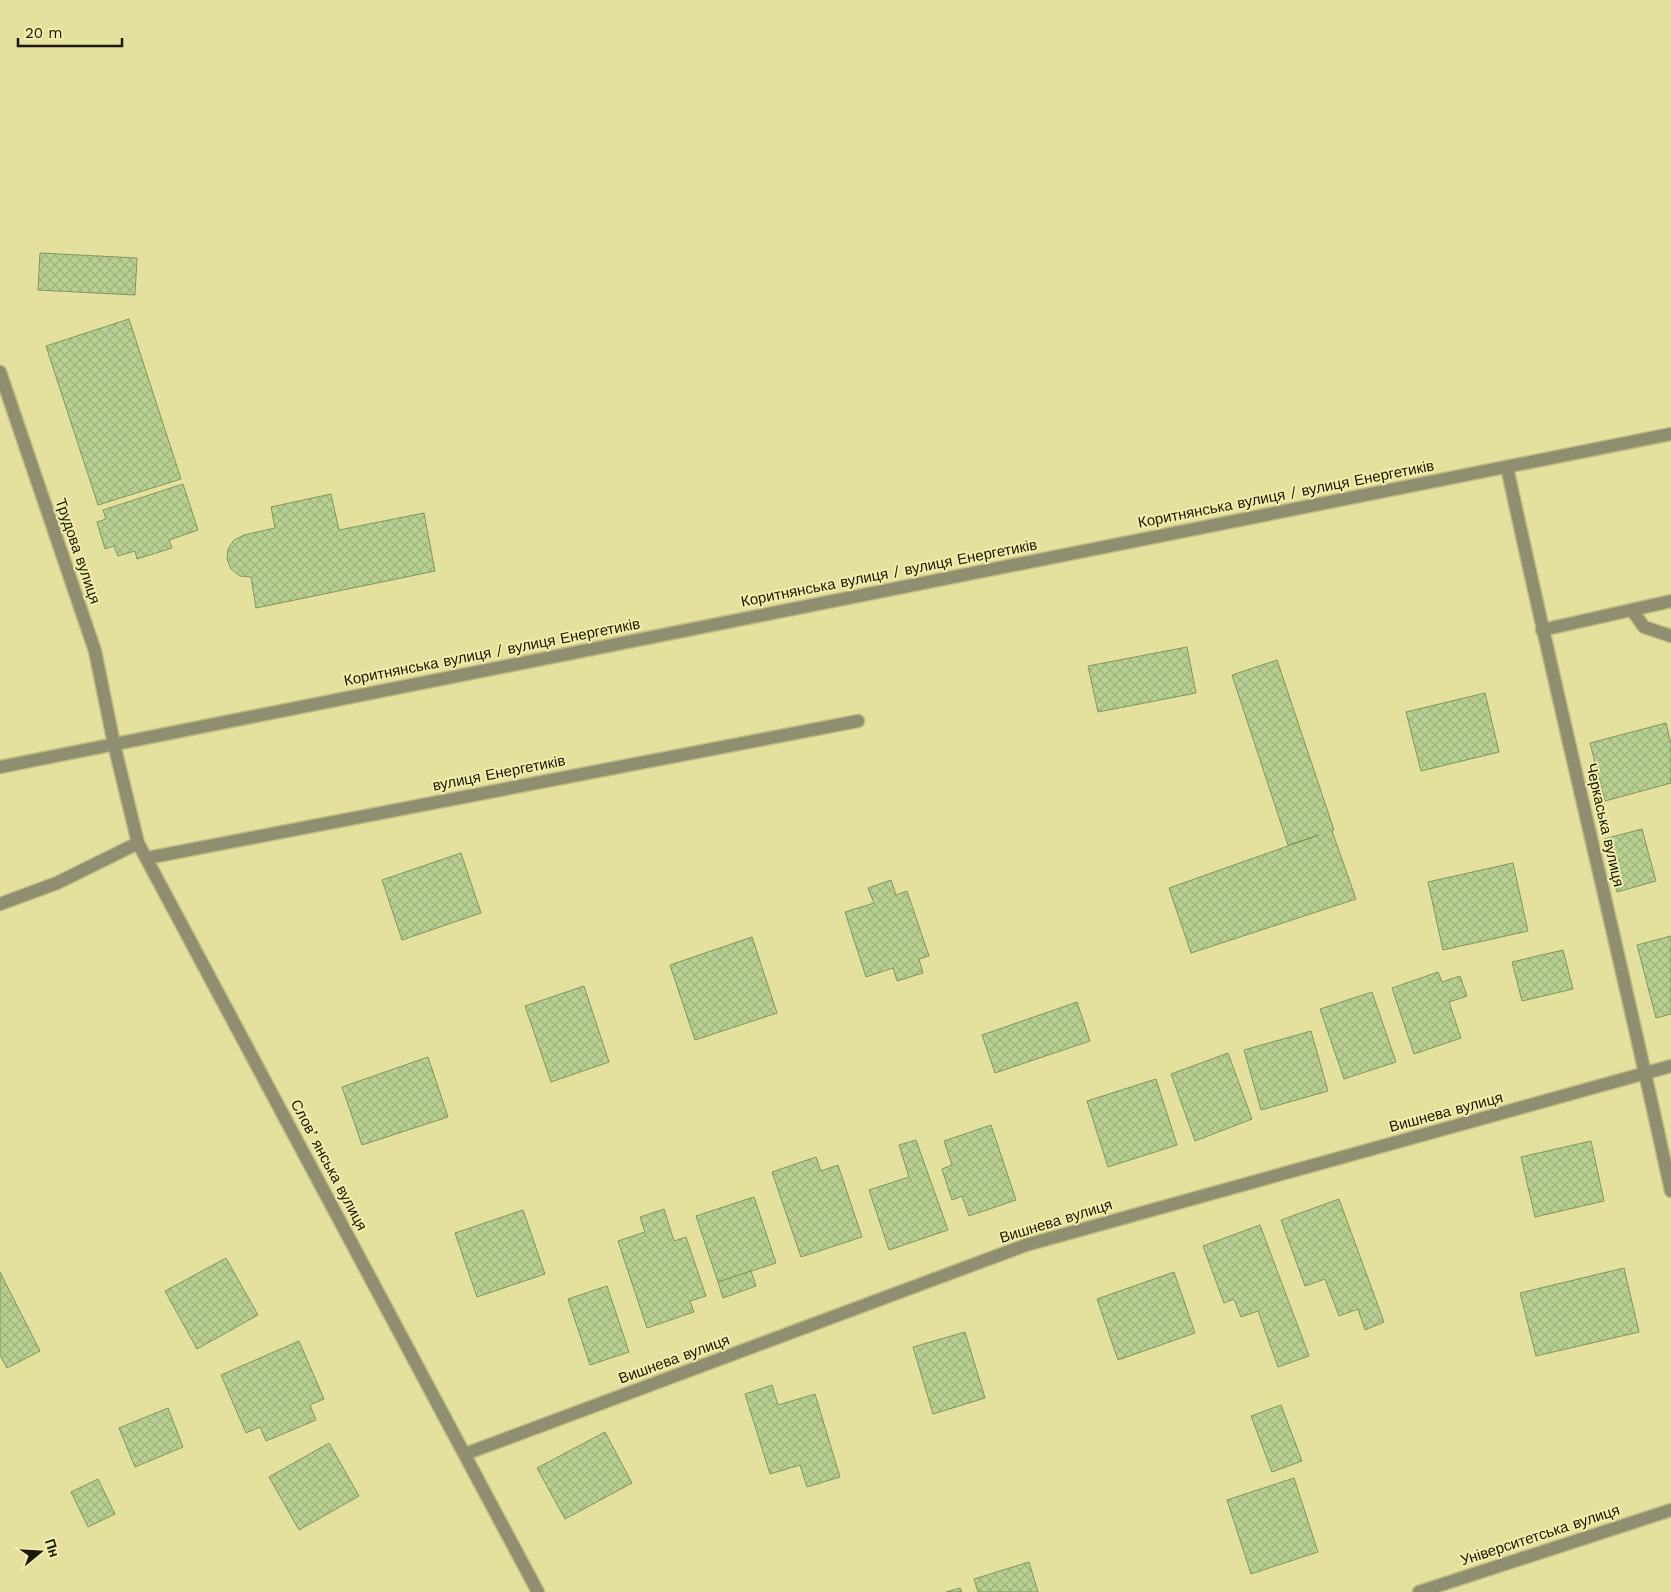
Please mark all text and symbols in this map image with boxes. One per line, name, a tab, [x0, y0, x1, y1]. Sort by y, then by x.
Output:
scale bar	[18, 15, 121, 47]
text: 20 m	[25, 24, 63, 42]
street label: Коритнянська вулиця / вулиця Енергетиків	[1136, 456, 1436, 532]
street label: Трудова вулиця	[52, 496, 104, 606]
street label: Коритнянська вулиця / вулиця Енергетиків	[739, 535, 1039, 611]
street label: Коритнянська вулиця / вулиця Енергетиків	[342, 614, 642, 690]
street label: вулиця Енергетиків	[431, 751, 567, 795]
street label: Черкаська вулиця	[1582, 761, 1628, 889]
street label: Вишнева вулиця	[1387, 1088, 1505, 1136]
street label: Словʼянська вулиця	[287, 1096, 371, 1234]
street label: Вишнева вулиця	[997, 1195, 1115, 1247]
street label: Вишнева вулиця	[616, 1331, 732, 1387]
street label: Університетська вулиця	[1458, 1501, 1622, 1569]
north arrow	[15, 1527, 65, 1577]
text: Пн	[42, 1537, 63, 1559]

